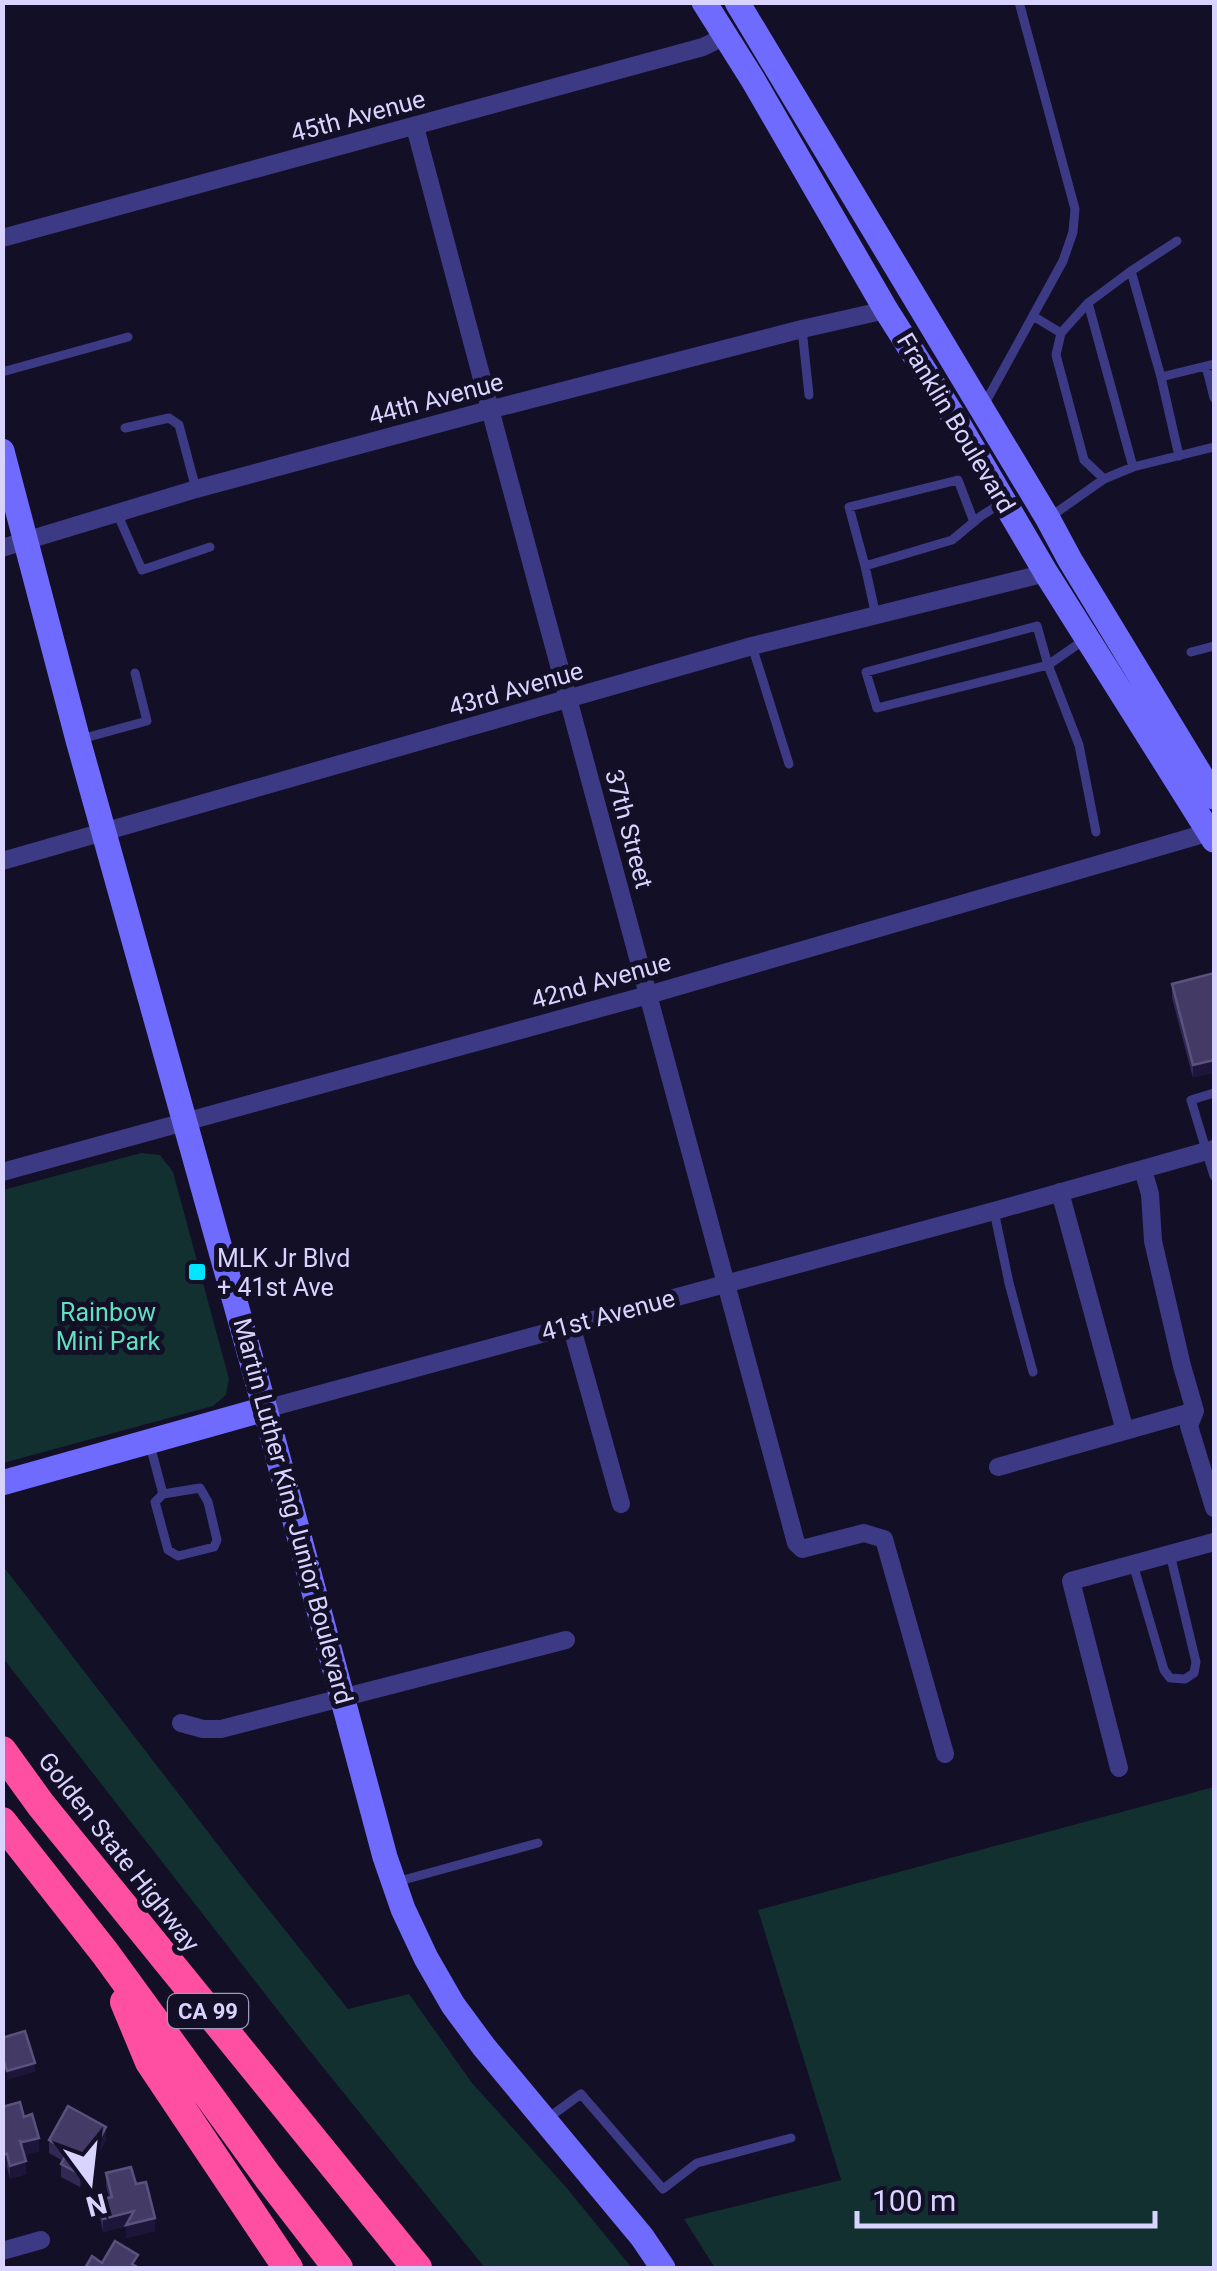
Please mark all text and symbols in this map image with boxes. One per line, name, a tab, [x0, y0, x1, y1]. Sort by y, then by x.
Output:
street label: 45th Avenue	[288, 84, 428, 148]
street label: Franklin Boulevard	[891, 328, 1021, 518]
street label: 44th Avenue	[366, 367, 506, 431]
street label: 43rd Avenue	[445, 656, 587, 722]
street label: 37th Street	[599, 766, 659, 892]
street label: 42nd Avenue	[528, 947, 674, 1015]
place label: MLK Jr Blvd + 41st Ave	[217, 1244, 350, 1302]
marker: MLK Jr Blvd + 41st Ave	[186, 1261, 208, 1283]
street label: 41st Avenue	[538, 1283, 678, 1347]
park label: Rainbow Mini Park	[56, 1298, 161, 1356]
street label: Martin Luther King Junior Boulevard	[227, 1315, 359, 1707]
street label: Golden State Highway	[32, 1747, 206, 1957]
road number: CA 99	[168, 1994, 248, 2028]
north arrow	[40, 2131, 140, 2231]
scale bar	[857, 2166, 1154, 2228]
text: 100 m	[872, 2183, 956, 2218]
text: N	[83, 2186, 110, 2223]

